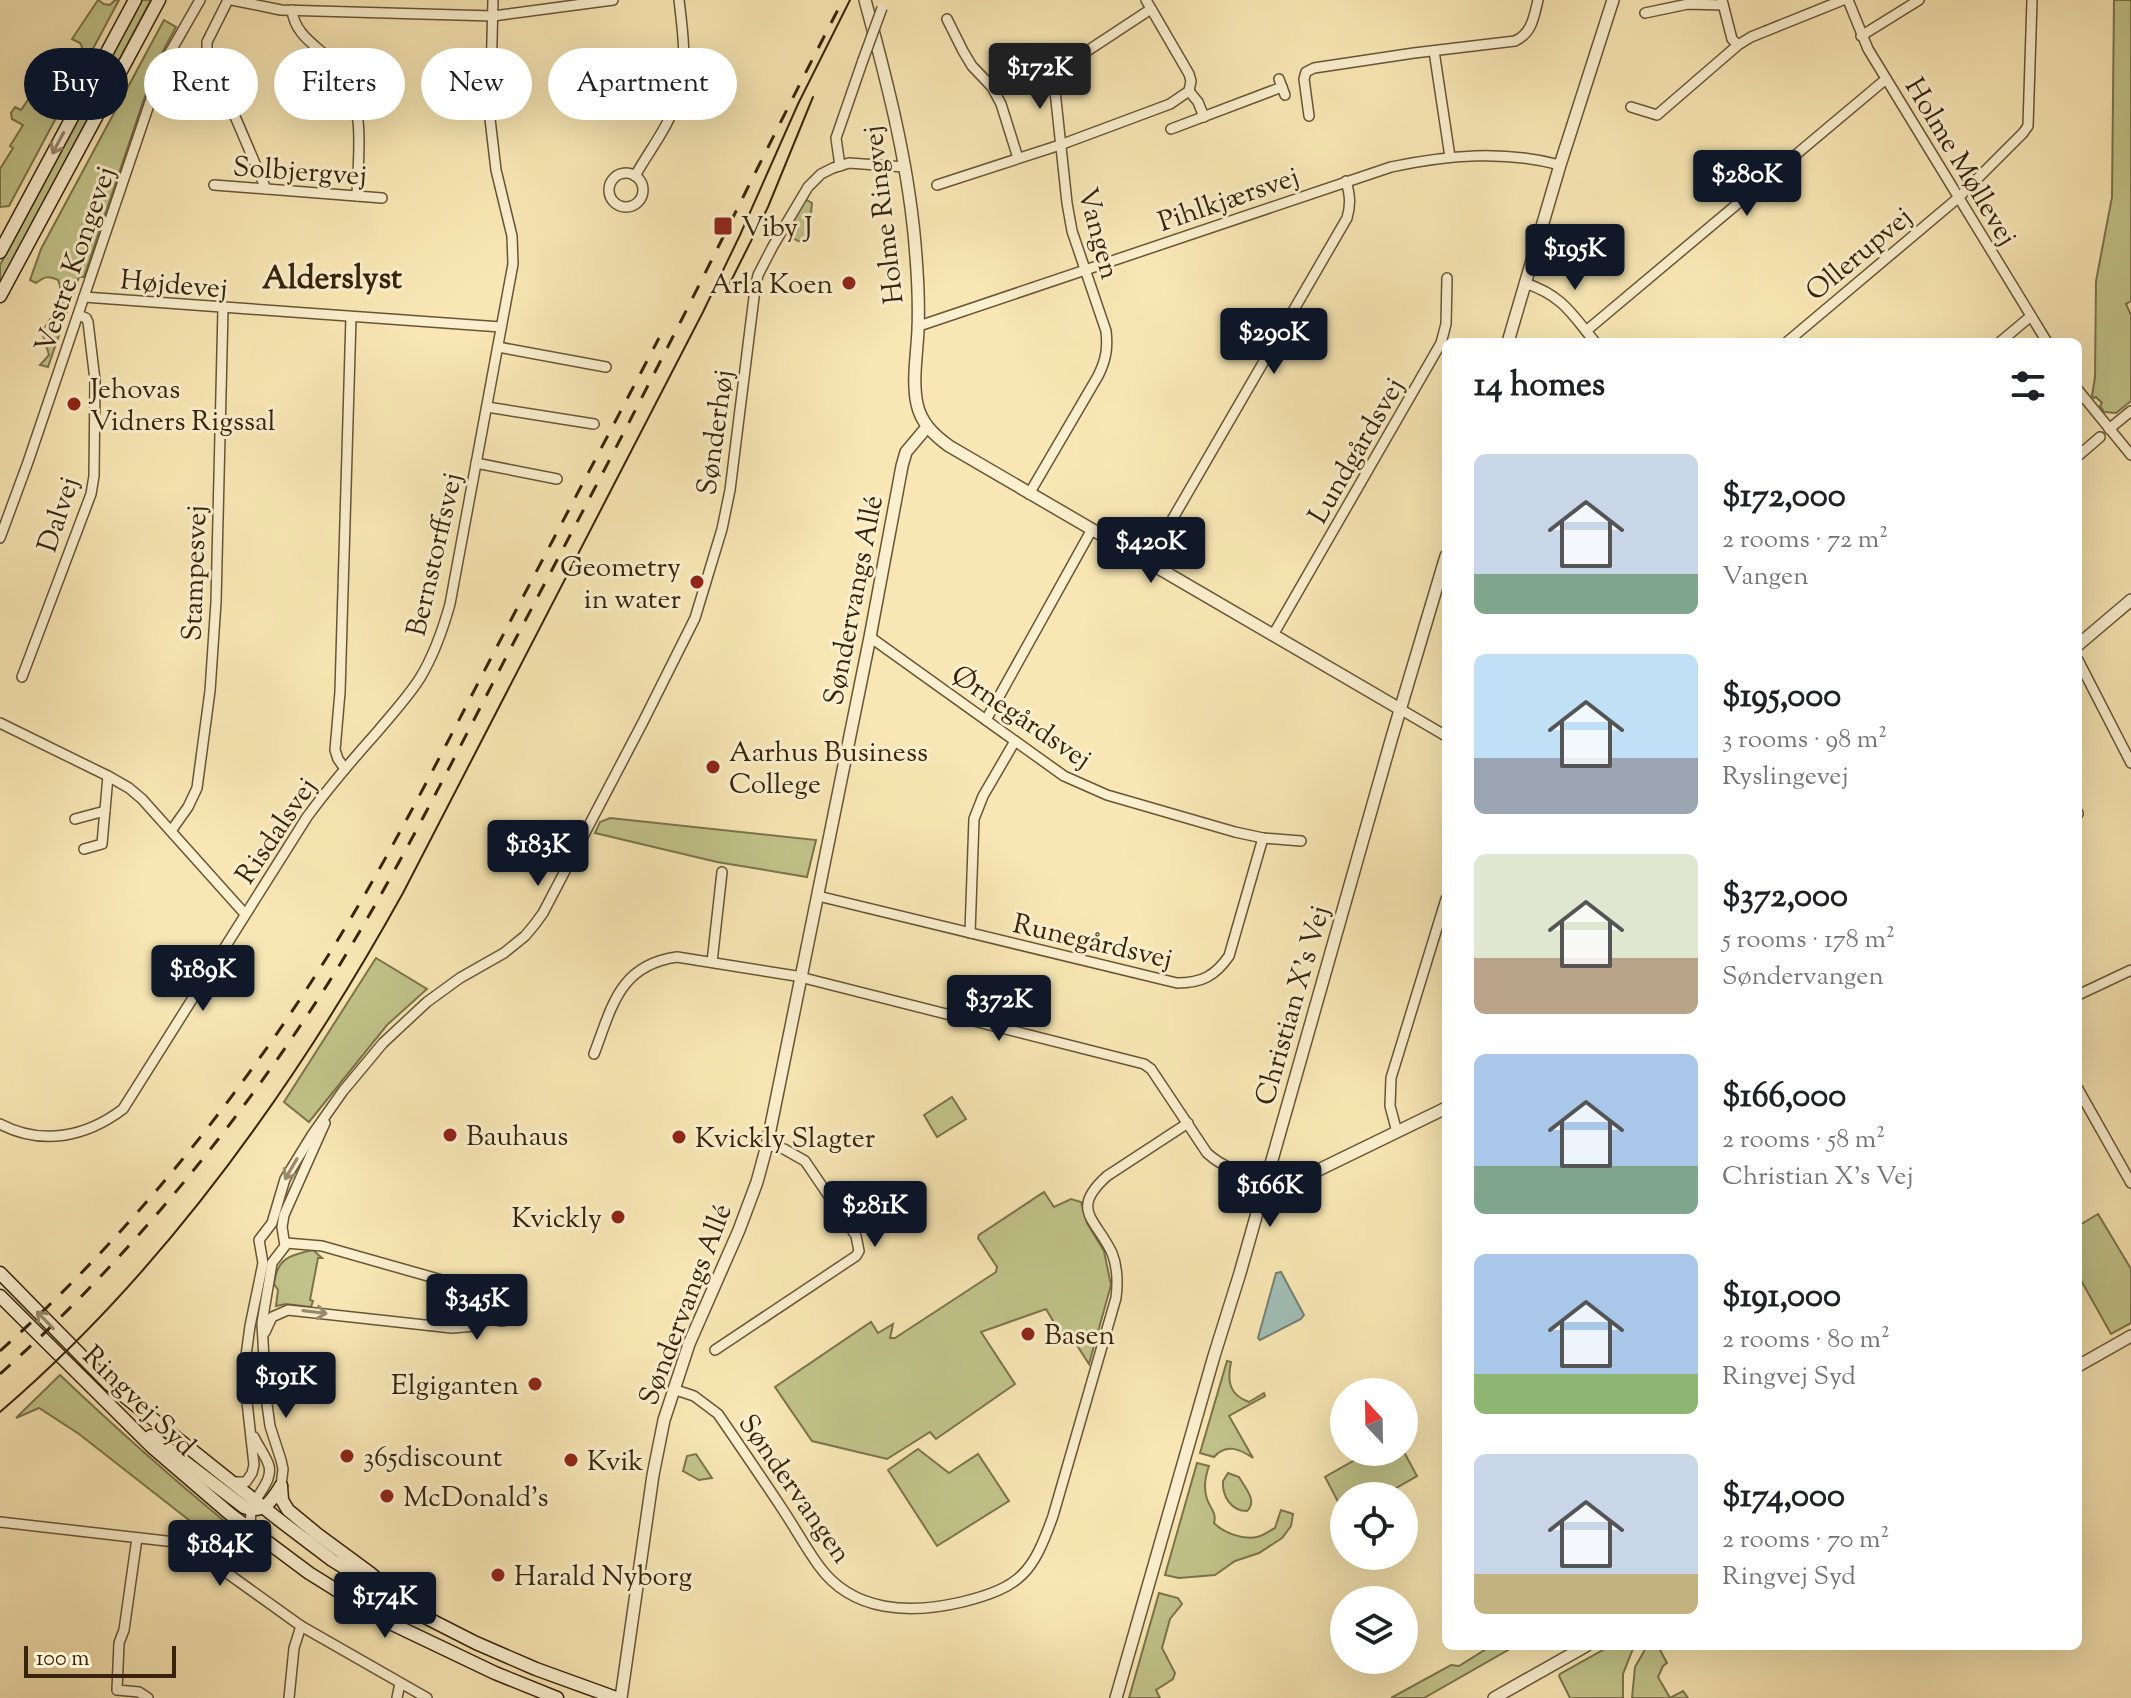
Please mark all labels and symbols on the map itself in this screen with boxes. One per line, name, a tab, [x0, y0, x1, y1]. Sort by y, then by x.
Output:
pin: $172K	[984, 43, 1096, 111]
street label: Holme Møllevej	[1893, 71, 2025, 254]
street label: Holme Ringvej	[854, 123, 916, 306]
one-way arrow	[50, 131, 66, 154]
street label: Solbjergvej	[231, 148, 368, 198]
pin: $280K	[1691, 150, 1803, 218]
street label: Pihlkjærsvej	[1153, 158, 1305, 244]
street label: Vestre Kongevej	[26, 162, 127, 358]
street label: Vangen	[1066, 184, 1128, 284]
street label: Ollerupvej	[1798, 199, 1922, 312]
place label: Viby J	[741, 209, 812, 249]
marker: Viby J	[712, 215, 734, 237]
pin: $195K	[1519, 224, 1631, 292]
district label: Alderslyst	[262, 257, 402, 303]
street label: Højdevej	[118, 261, 229, 311]
place label: Arla Koen	[710, 266, 833, 306]
marker: Arla Koen	[840, 274, 858, 292]
pin: $290K	[1218, 308, 1330, 376]
street label: Sønderhøj	[688, 367, 746, 498]
place label: Jehovas Vidners Rigssal	[88, 371, 276, 443]
street label: Lundgårdsvej	[1300, 371, 1416, 532]
marker: Jehovas Vidners Rigssal	[65, 395, 83, 413]
street label: Bernstorffsvej	[398, 469, 474, 640]
street label: Dalvej	[29, 472, 91, 558]
street label: Søndervangs Allé	[815, 492, 895, 709]
street label: Stampesvej	[174, 504, 218, 642]
pin: $420K	[1095, 517, 1207, 585]
place label: Geometry in water	[560, 549, 681, 621]
marker: Geometry in water	[688, 573, 706, 591]
street label: Ørnegårdsvej	[942, 657, 1099, 780]
place label: Aarhus Business College	[729, 734, 928, 806]
marker: Aarhus Business College	[704, 758, 722, 776]
street label: Risdalsvej	[227, 770, 328, 893]
pin: $183K	[482, 820, 594, 888]
street label: Christian X's Vej	[1246, 901, 1342, 1110]
street label: Runegårdsvej	[1009, 905, 1176, 981]
pin: $189K	[147, 945, 259, 1013]
pin: $372K	[943, 975, 1055, 1043]
place label: Bauhaus	[466, 1118, 568, 1158]
place label: Kvickly Slagter	[695, 1120, 876, 1160]
marker: Bauhaus	[441, 1126, 459, 1144]
marker: Kvickly Slagter	[670, 1128, 688, 1146]
one-way arrow	[283, 1157, 299, 1180]
pin: $166K	[1214, 1161, 1326, 1229]
pin: $281K	[819, 1181, 931, 1249]
street label: Søndervangs Allé	[630, 1199, 744, 1412]
place label: Kvickly	[512, 1200, 602, 1240]
marker: Kvickly	[609, 1208, 627, 1226]
pin: $345K	[421, 1274, 533, 1342]
one-way arrow	[302, 1305, 328, 1320]
one-way arrow	[36, 1311, 55, 1330]
place label: Basen	[1044, 1317, 1115, 1357]
marker: Basen	[1019, 1325, 1037, 1343]
street label: Ringvej Syd	[72, 1338, 204, 1467]
pin: $191K	[230, 1352, 342, 1420]
place label: Elgiganten	[391, 1367, 519, 1407]
marker: Elgiganten	[526, 1375, 544, 1393]
north arrow	[1330, 1378, 1418, 1466]
street label: Søndervangen	[727, 1407, 860, 1573]
place label: 365discount	[363, 1439, 503, 1479]
place label: Kvik	[587, 1443, 644, 1483]
marker: 365discount	[338, 1447, 356, 1465]
marker: Kvik	[562, 1451, 580, 1469]
place label: McDonald's	[403, 1479, 549, 1519]
marker: McDonald's	[378, 1487, 396, 1505]
pin: $184K	[164, 1520, 276, 1588]
place label: Harald Nyborg	[514, 1558, 692, 1598]
marker: Harald Nyborg	[489, 1566, 507, 1584]
pin: $174K	[329, 1572, 441, 1640]
scale bar	[24, 1642, 176, 1678]

